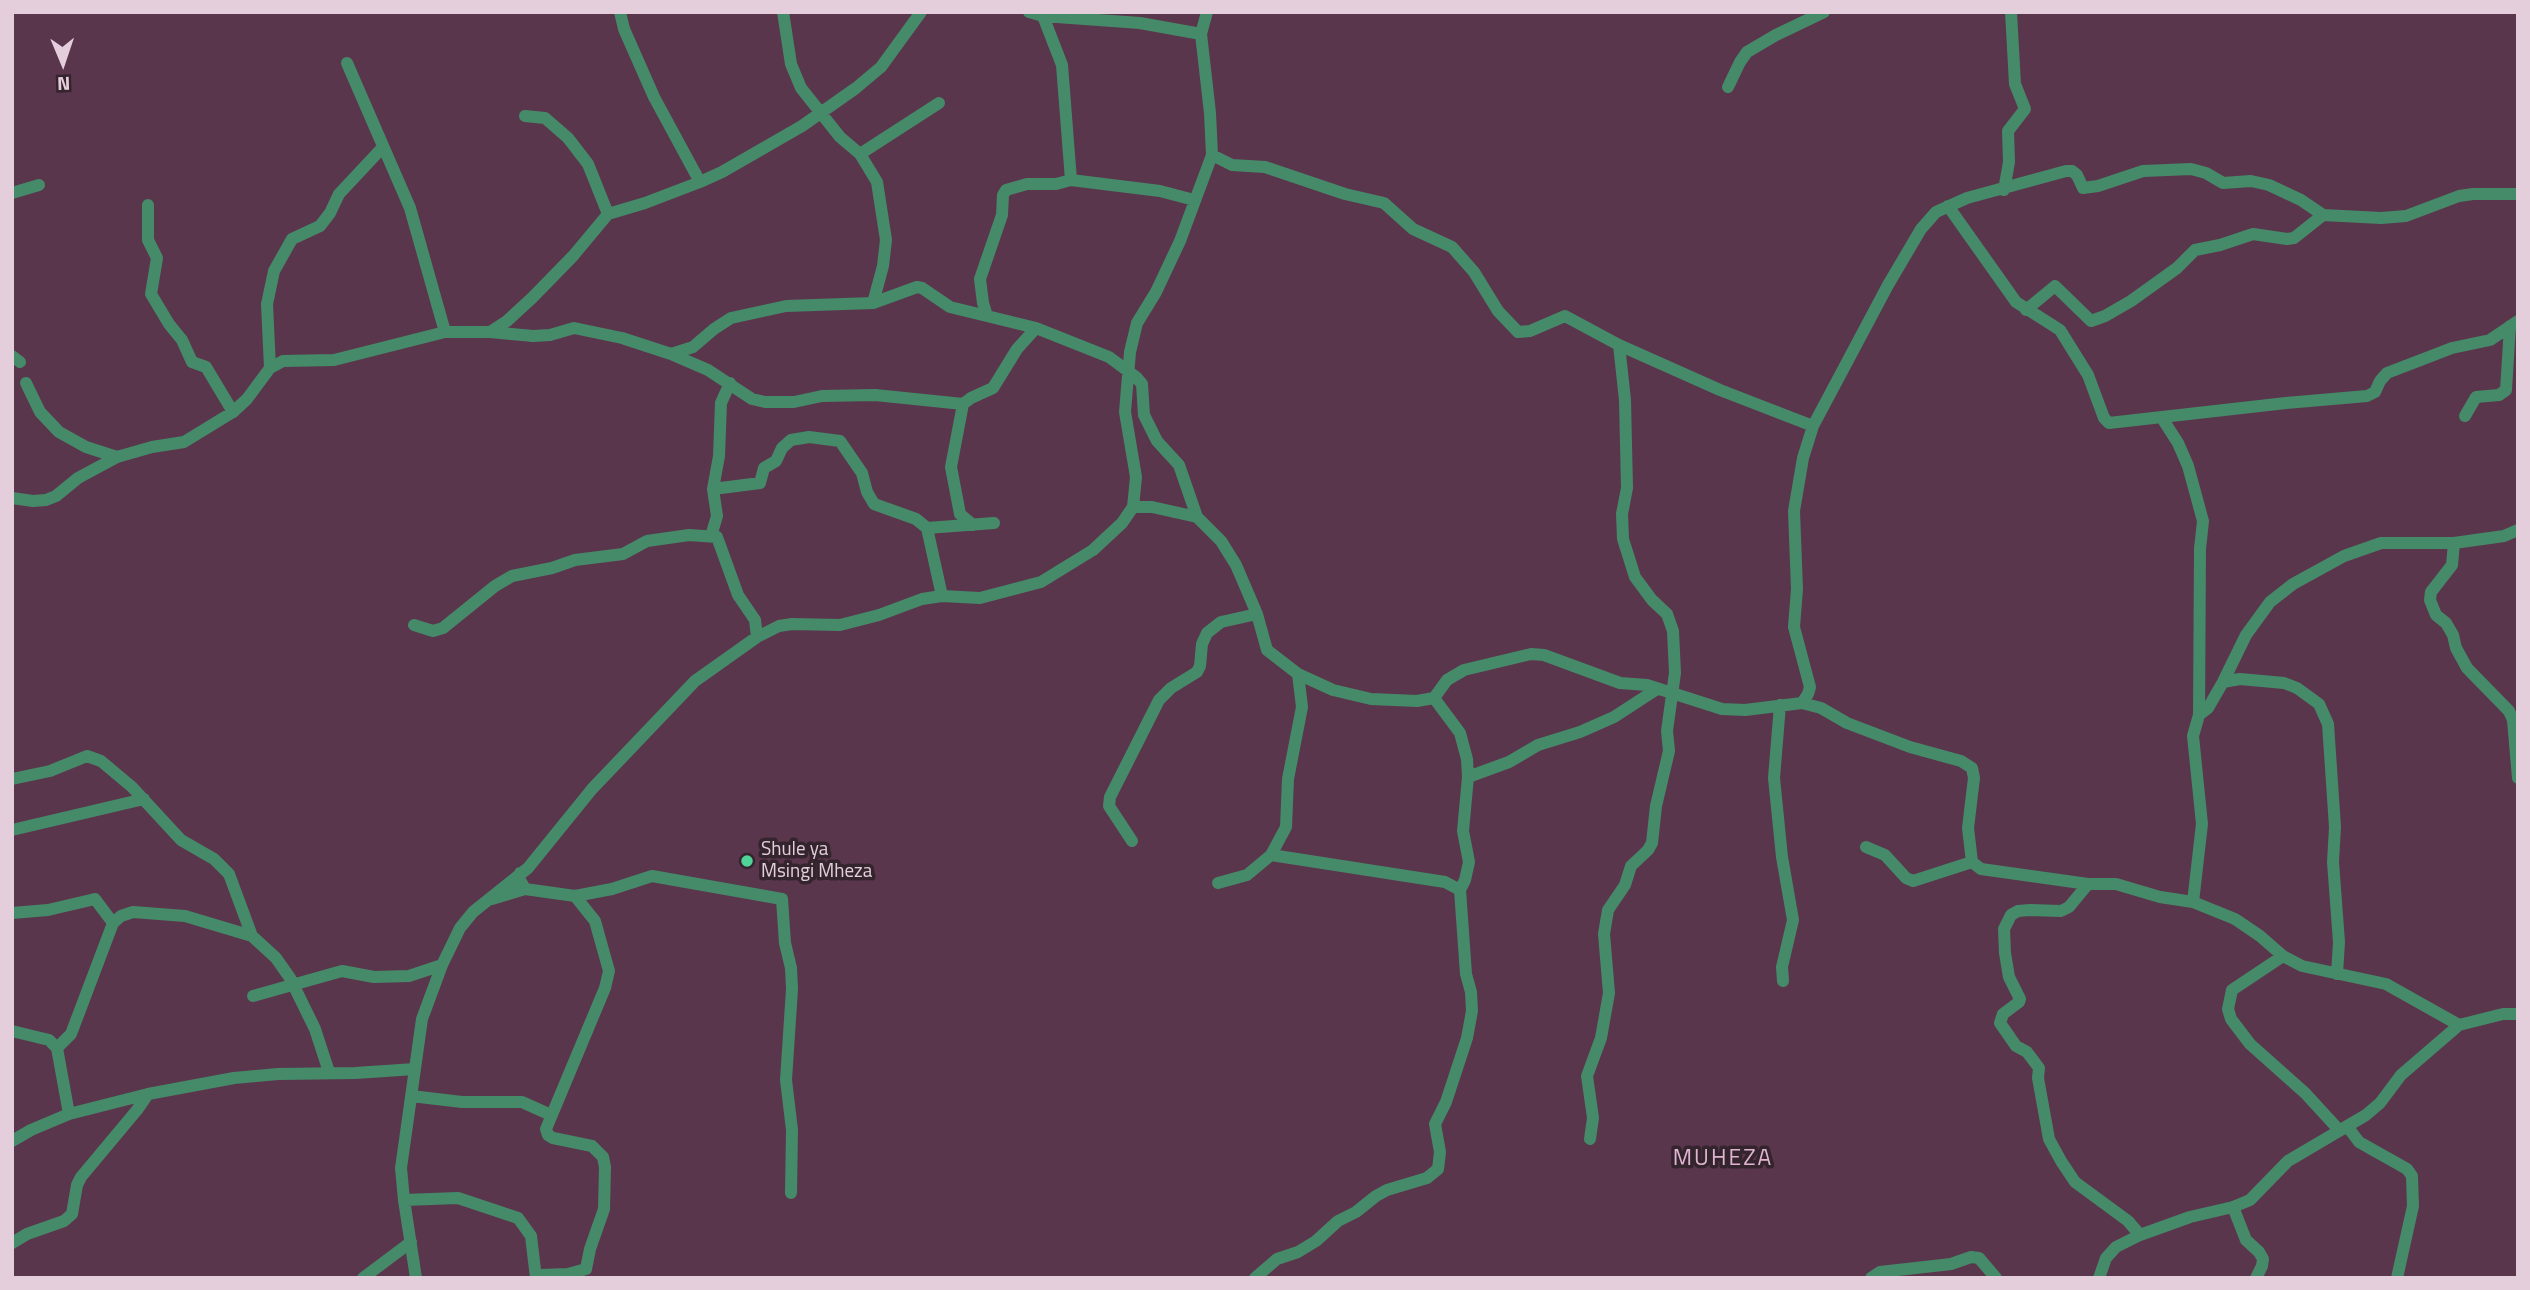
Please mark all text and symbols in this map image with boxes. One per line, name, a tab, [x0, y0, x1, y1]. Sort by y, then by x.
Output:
north arrow	[28, 28, 98, 98]
text: N	[57, 70, 71, 99]
place label: Shule ya Msingi Mheza	[761, 839, 872, 883]
marker: Shule ya Msingi Mheza	[739, 853, 755, 869]
district label: MUHEZA	[1674, 1145, 1772, 1173]

